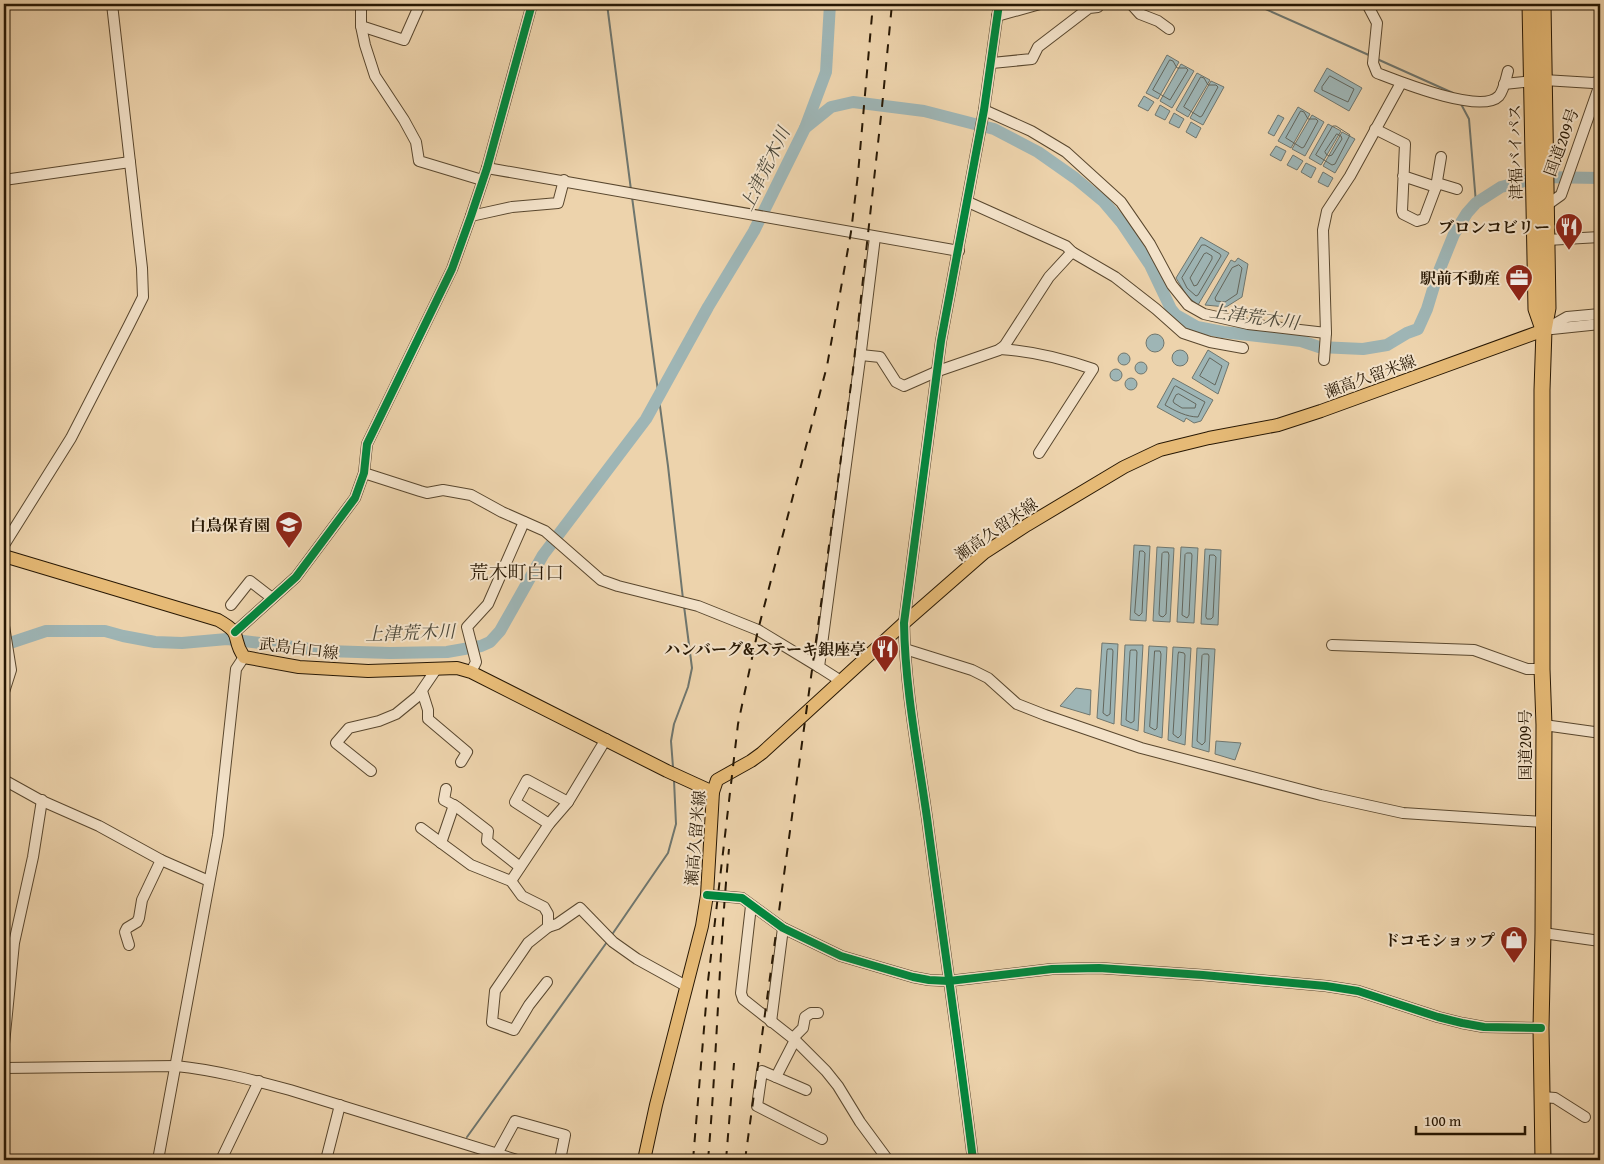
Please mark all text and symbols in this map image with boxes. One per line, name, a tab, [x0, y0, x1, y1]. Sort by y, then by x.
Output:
street label: 津福バイパス	[1502, 104, 1528, 200]
street label: 国道209号	[1538, 104, 1584, 180]
water label: 上津荒木川	[733, 121, 797, 215]
restaurant icon: ブロンコビリー	[1554, 212, 1584, 251]
place label: ブロンコビリー	[1438, 215, 1550, 239]
office icon: 駅前不動産	[1504, 263, 1534, 302]
place label: 駅前不動産	[1420, 266, 1500, 290]
water label: 上津荒木川	[1208, 297, 1302, 336]
street label: 瀬高久留米線	[1321, 348, 1419, 404]
street label: 瀬高久留米線	[950, 492, 1042, 566]
school or university icon: 白鳥保育園	[274, 510, 304, 549]
place label: 白鳥保育園	[190, 513, 270, 537]
district label: 荒木町白口	[469, 558, 565, 586]
water label: 上津荒木川	[365, 617, 457, 648]
street label: 武島白口線	[258, 631, 340, 665]
restaurant icon: ハンバーグ&ステーキ銀座亭	[870, 634, 900, 673]
place label: ハンバーグ&ステーキ銀座亭	[664, 637, 866, 661]
street label: 国道209号	[1513, 709, 1537, 781]
street label: 瀬高久留米線	[679, 789, 711, 887]
shop icon: ドコモショップ	[1499, 925, 1529, 964]
place label: ドコモショップ	[1384, 928, 1495, 952]
scale bar	[1416, 1104, 1525, 1136]
text: 100 m	[1424, 1110, 1462, 1131]

